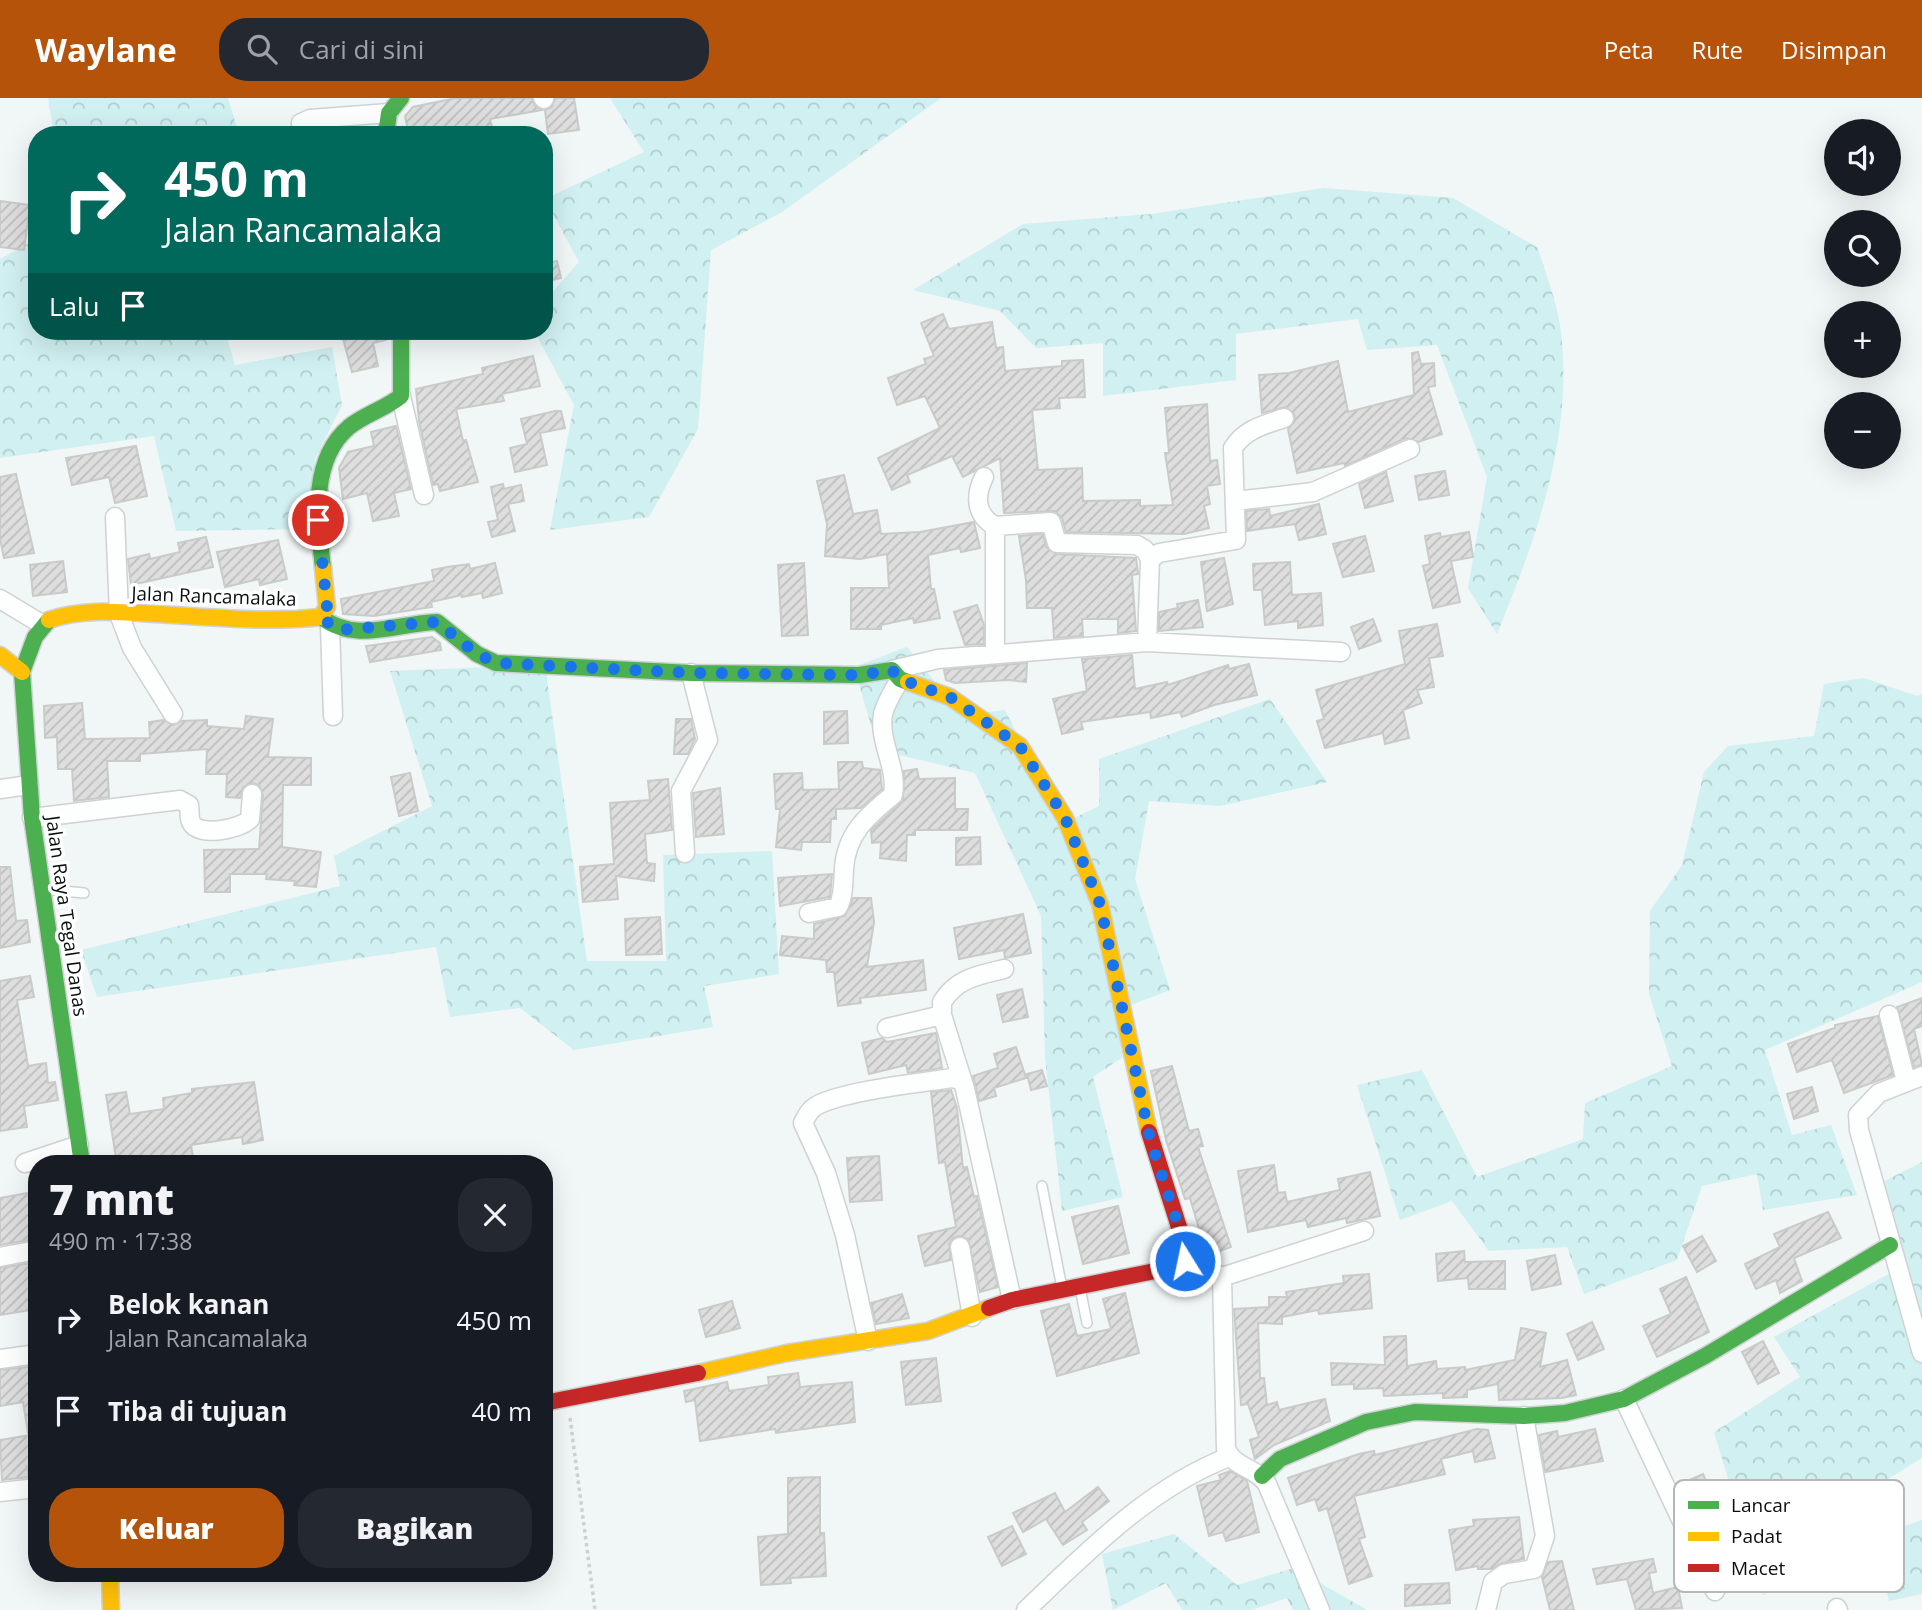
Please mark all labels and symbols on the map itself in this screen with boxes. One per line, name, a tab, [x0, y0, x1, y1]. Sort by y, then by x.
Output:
pin	[288, 490, 348, 550]
street label: Jalan Rancamalaka	[129, 580, 297, 612]
street label: Jalan Raya Tegal Danas	[40, 812, 94, 1018]
position arrow	[1148, 1224, 1222, 1298]
legend	[1674, 1480, 1904, 1592]
text: Lancar	[1731, 1492, 1791, 1518]
text: Padat	[1731, 1523, 1782, 1549]
text: Macet	[1731, 1555, 1785, 1581]

